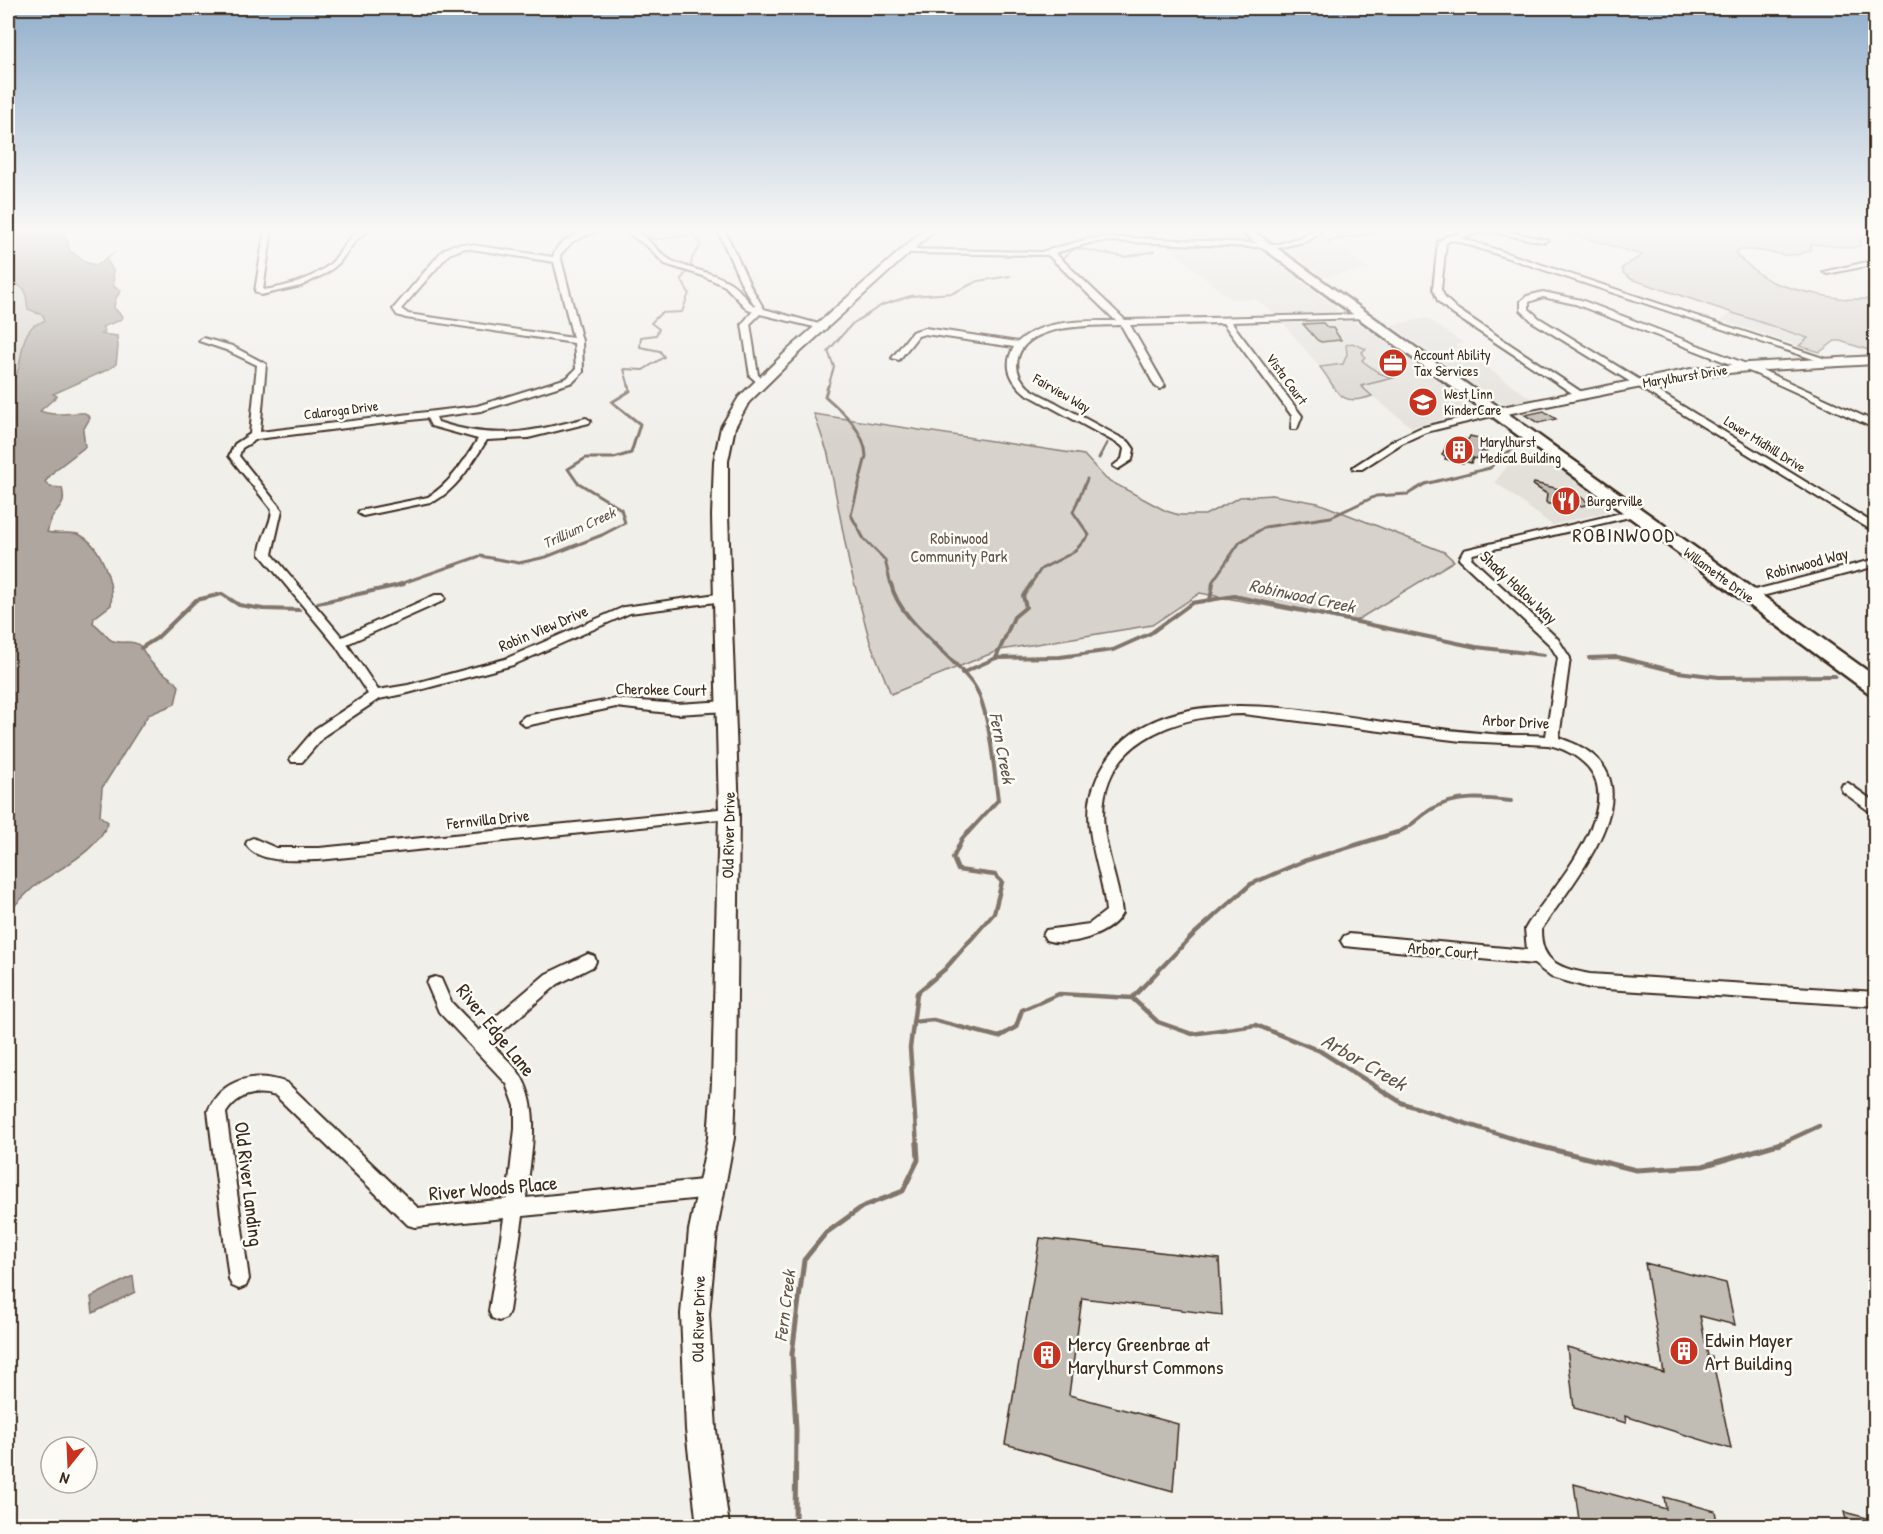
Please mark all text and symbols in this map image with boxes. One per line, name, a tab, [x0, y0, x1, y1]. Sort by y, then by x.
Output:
place label: Account Ability Tax Services	[1414, 345, 1491, 380]
office icon: Account Ability Tax Services	[1377, 347, 1409, 379]
street label: Vista Court	[1262, 349, 1313, 408]
street label: Marylhurst Drive	[1641, 359, 1729, 393]
street label: Fairview Way	[1029, 368, 1094, 418]
place label: West Linn KinderCare	[1444, 384, 1502, 419]
school or university icon: West Linn KinderCare	[1407, 386, 1439, 418]
street label: Calaroga Drive	[303, 395, 380, 424]
street label: Lower Midhill Drive	[1721, 411, 1810, 477]
place label: Marylhurst Medical Building	[1480, 432, 1561, 468]
building icon: Marylhurst Medical Building	[1443, 434, 1475, 466]
restaurant icon: Burgerville	[1550, 485, 1582, 517]
place label: Burgerville	[1587, 491, 1643, 511]
water label: Trillium Creek	[539, 501, 620, 554]
district label: ROBINWOOD	[1572, 521, 1676, 548]
park label: Robinwood Community Park	[911, 527, 1008, 567]
street label: Robinwood Way	[1763, 541, 1851, 585]
street label: Willamette Drive	[1680, 542, 1759, 607]
street label: Shady Hollow Way	[1476, 545, 1563, 629]
water label: Robinwood Creek	[1247, 572, 1359, 619]
street label: Robin View Drive	[495, 599, 592, 657]
street label: Cherokee Court	[615, 677, 707, 701]
street label: Arbor Drive	[1482, 708, 1551, 734]
water label: Fern Creek	[983, 710, 1022, 787]
street label: Old River Drive	[716, 791, 740, 879]
street label: Fernvilla Drive	[445, 804, 531, 834]
street label: Arbor Court	[1407, 936, 1479, 964]
street label: River Edge Lane	[451, 978, 542, 1082]
water label: Arbor Creek	[1317, 1026, 1414, 1099]
street label: Old River Landing	[228, 1120, 271, 1248]
street label: River Woods Place	[428, 1168, 558, 1207]
water label: Fern Creek	[768, 1267, 801, 1343]
street label: Old River Drive	[686, 1275, 710, 1363]
place label: Edwin Mayer Art Building	[1705, 1326, 1793, 1376]
place label: Mercy Greenbrae at Marylhurst Commons	[1068, 1330, 1224, 1380]
building icon: Edwin Mayer Art Building	[1668, 1335, 1700, 1367]
building icon: Mercy Greenbrae at Marylhurst Commons	[1031, 1339, 1063, 1371]
north arrow	[39, 1435, 99, 1495]
text: N	[56, 1467, 72, 1491]

